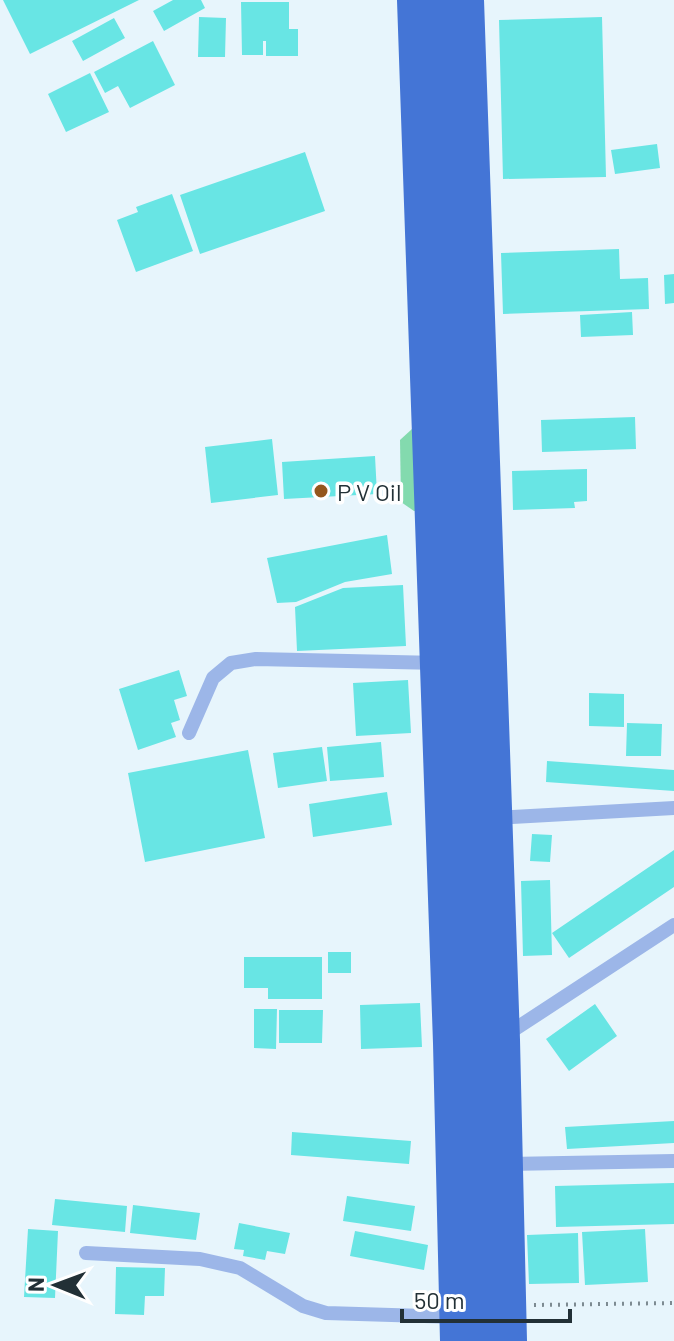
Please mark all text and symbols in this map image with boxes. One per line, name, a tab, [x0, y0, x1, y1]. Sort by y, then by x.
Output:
place label: P V Oil	[337, 477, 402, 506]
marker: P V Oil	[312, 482, 330, 500]
north arrow	[16, 1245, 96, 1325]
scale bar	[402, 1273, 570, 1323]
text: N	[22, 1277, 48, 1292]
text: 50 m	[414, 1285, 465, 1314]

